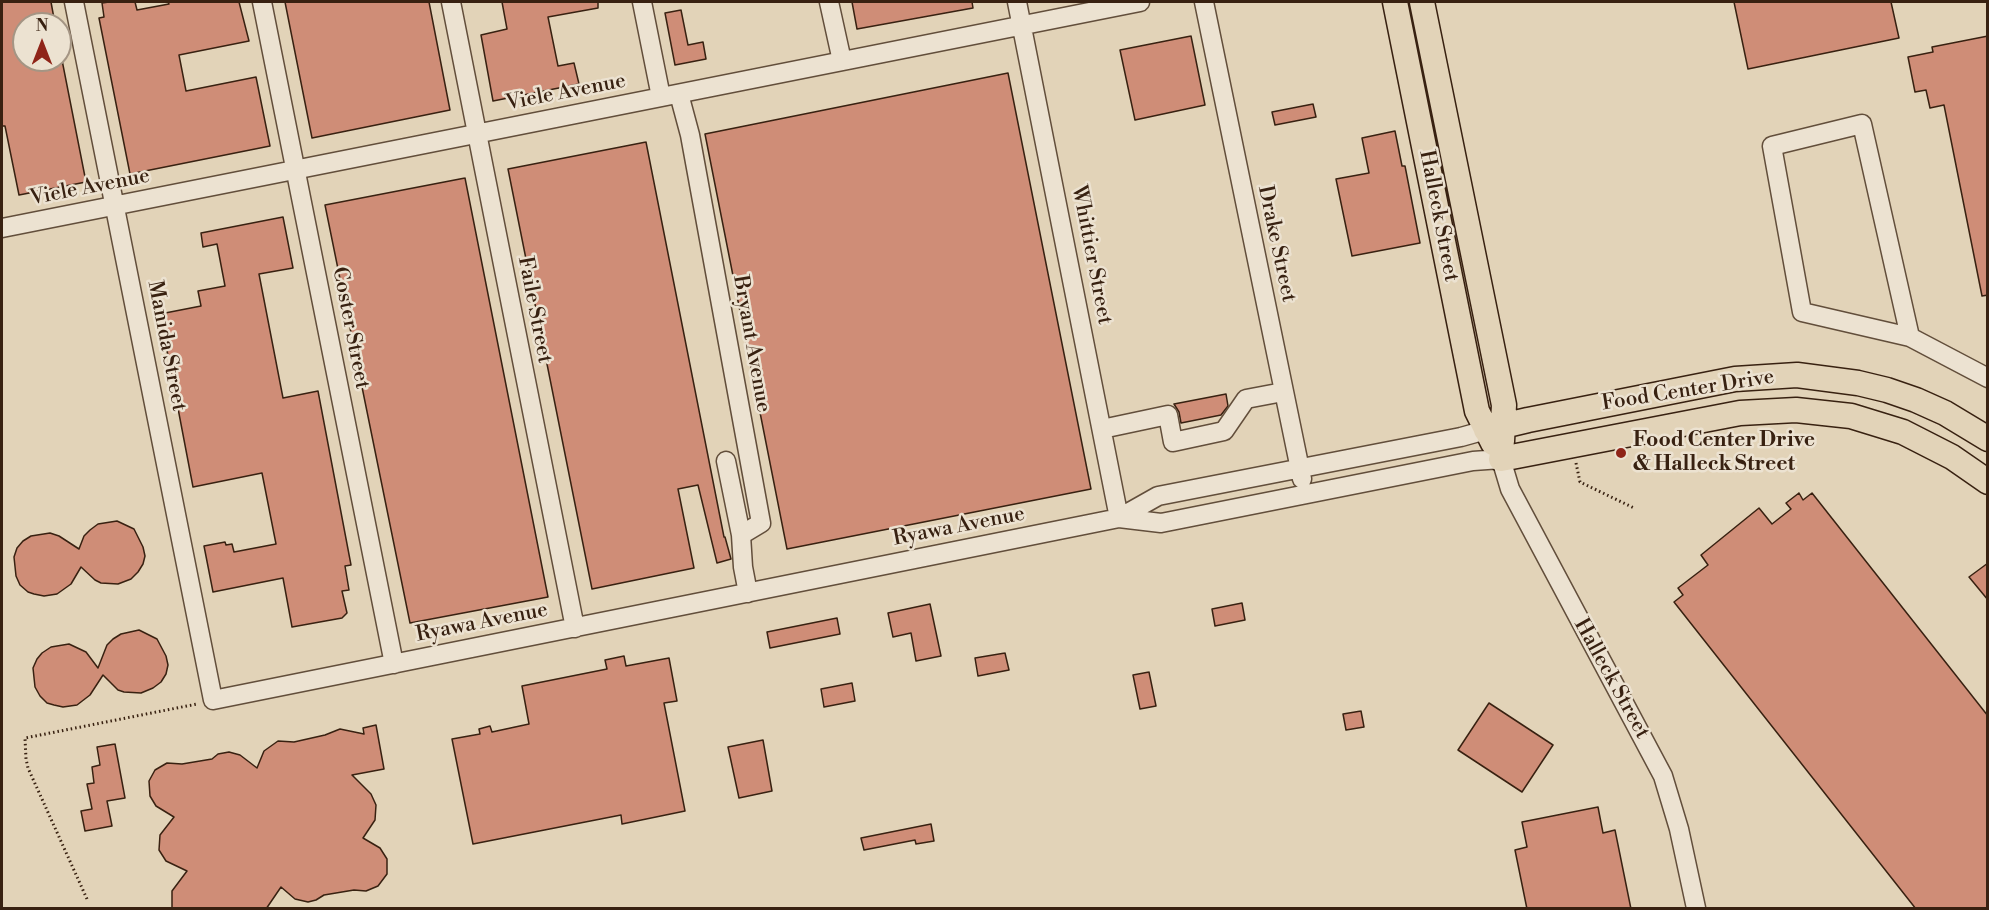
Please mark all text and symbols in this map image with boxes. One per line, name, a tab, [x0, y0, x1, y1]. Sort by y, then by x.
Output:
north arrow	[12, 12, 72, 72]
text: N	[36, 16, 48, 36]
street label: Viele Avenue	[504, 69, 628, 117]
street label: Halleck Street	[1413, 148, 1463, 284]
street label: Viele Avenue	[28, 164, 152, 212]
street label: Whittier Street	[1065, 183, 1117, 327]
street label: Drake Street	[1251, 183, 1301, 305]
street label: Faile Street	[511, 254, 557, 366]
street label: Coster Street	[326, 265, 374, 391]
street label: Bryant Avenue	[727, 273, 775, 415]
street label: Manida Street	[141, 279, 191, 413]
street label: Food Center Drive	[1600, 365, 1776, 417]
place label: Food Center Drive & Halleck Street	[1633, 428, 1815, 478]
marker: Food Center Drive & Halleck Street	[1614, 446, 1628, 460]
street label: Ryawa Avenue	[891, 502, 1027, 552]
street label: Ryawa Avenue	[414, 598, 550, 648]
street label: Halleck Street	[1568, 615, 1654, 743]

